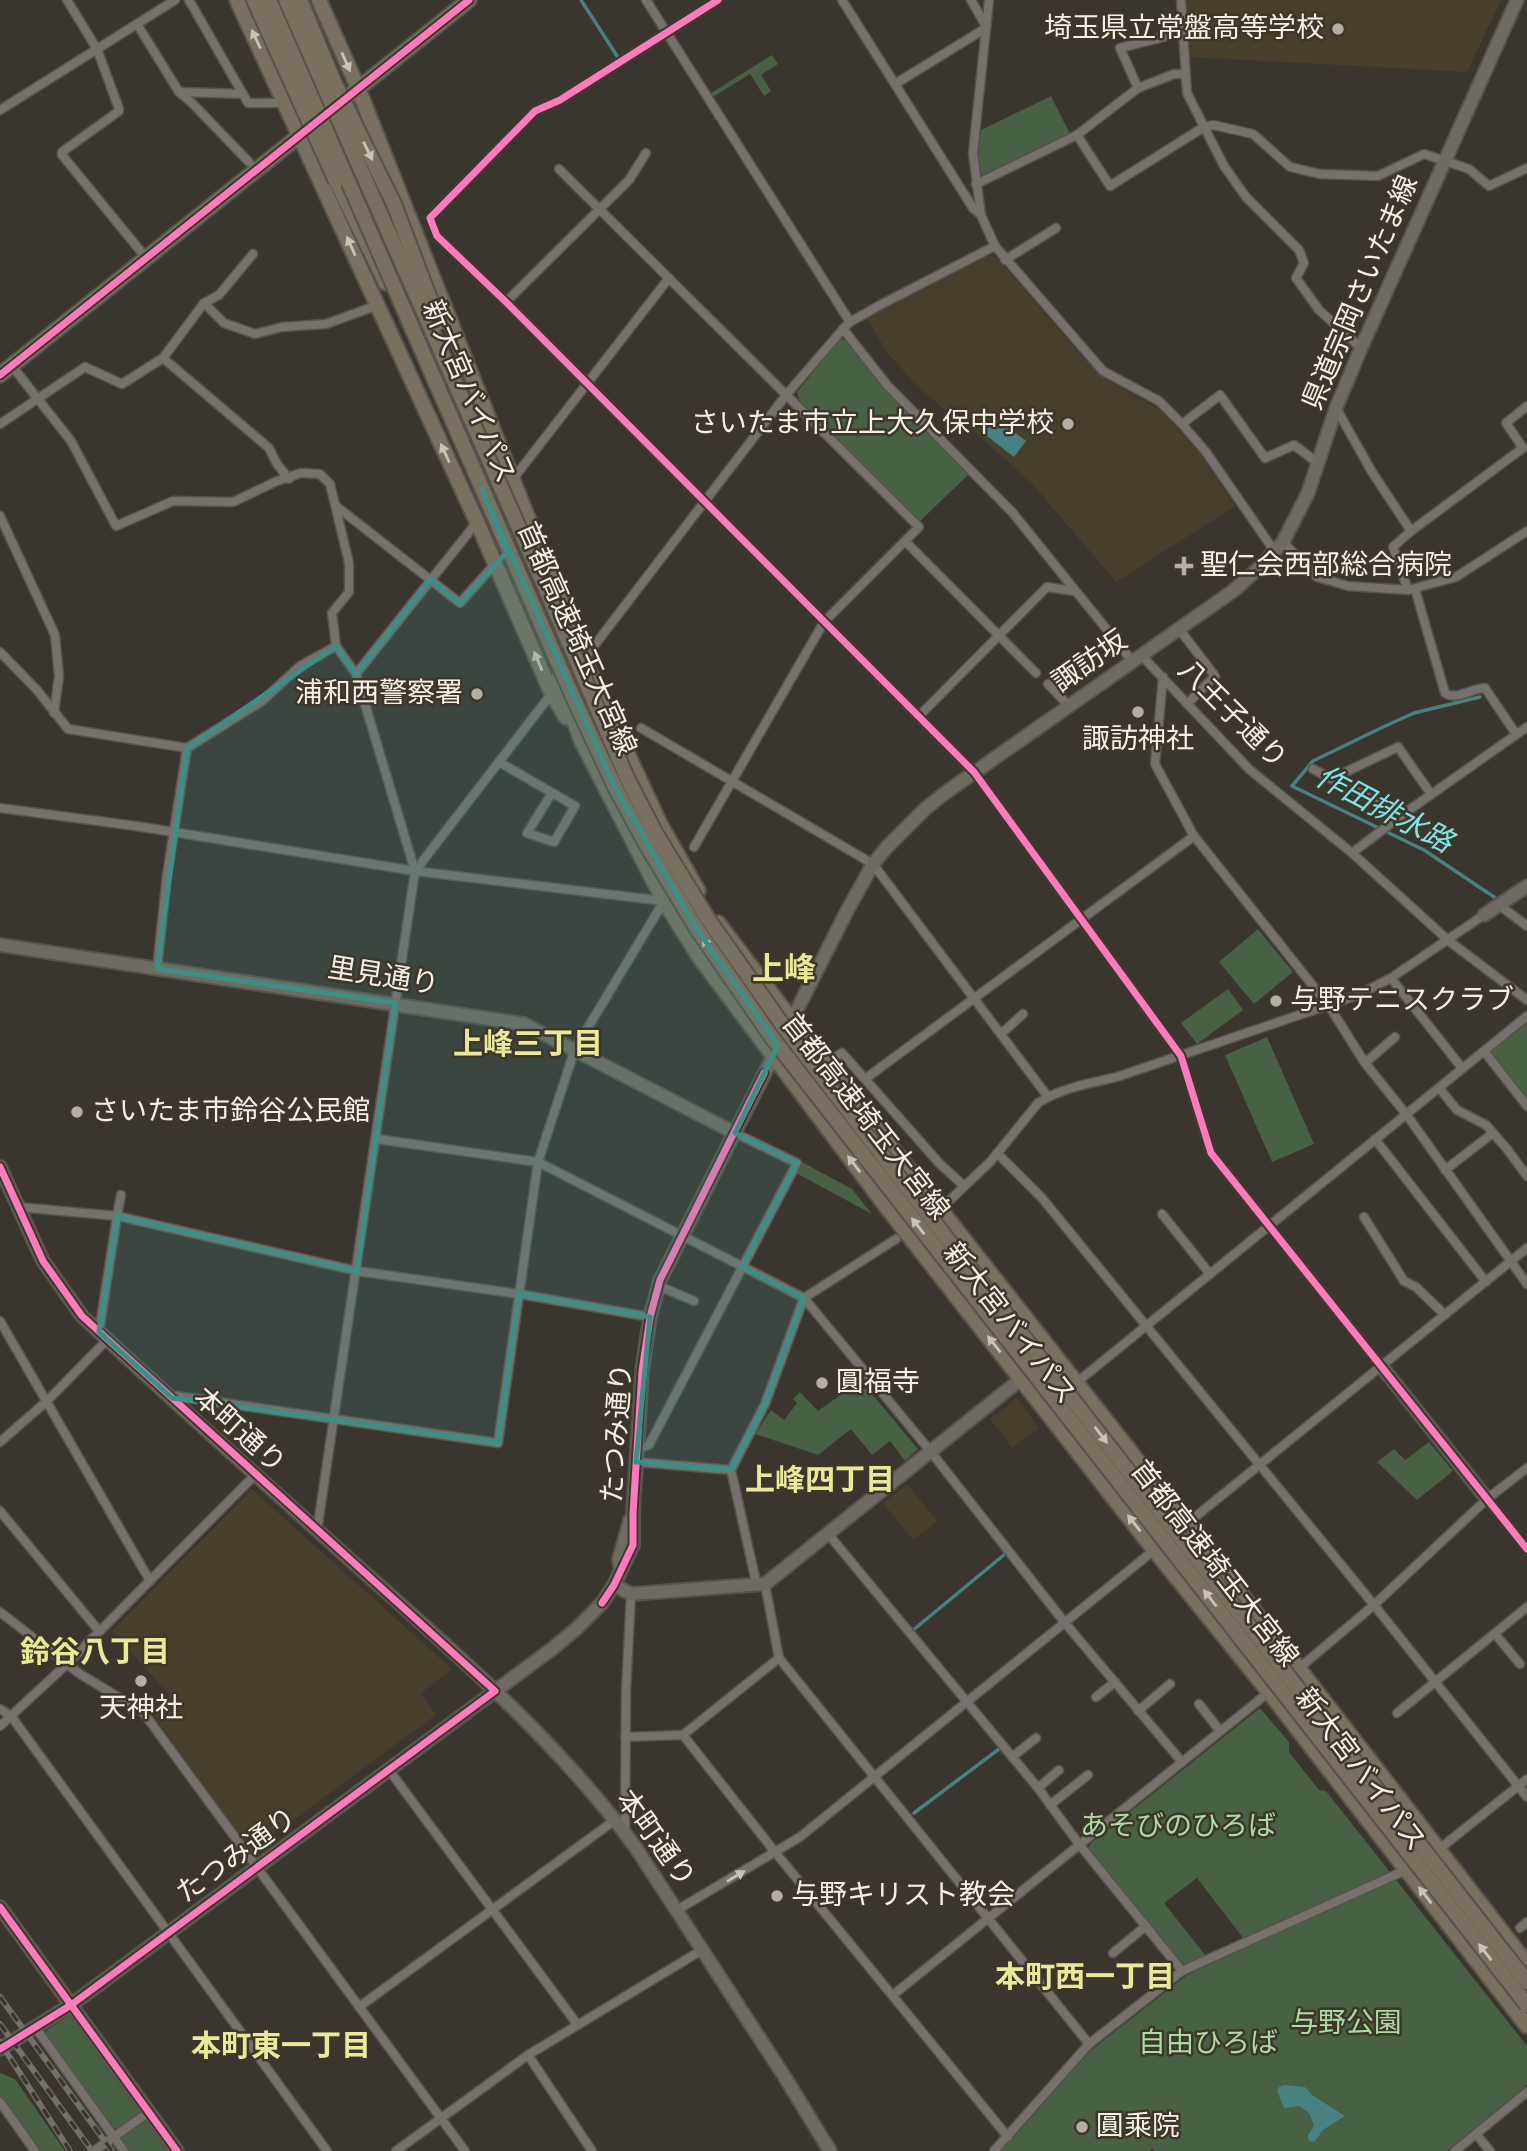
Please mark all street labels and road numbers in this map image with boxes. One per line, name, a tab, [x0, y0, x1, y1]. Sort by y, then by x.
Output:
street label: 県道宗岡さいたま線	[1297, 171, 1423, 414]
street label: 新大宮バイパス	[417, 296, 521, 487]
street label: 首都高速埼玉大宮線	[512, 517, 642, 760]
street label: 諏訪坂	[1046, 625, 1132, 698]
street label: 八王子通り	[1173, 654, 1293, 774]
street label: 里見通り	[325, 952, 441, 1000]
street label: 首都高速埼玉大宮線	[776, 1008, 955, 1225]
street label: 新大宮バイパス	[938, 1237, 1082, 1410]
street label: たつみ通り	[597, 1362, 637, 1504]
street label: 本町通り	[188, 1382, 291, 1479]
street label: 首都高速埼玉大宮線	[1125, 1455, 1304, 1672]
street label: 新大宮バイパス	[1290, 1682, 1432, 1856]
street label: 本町通り	[611, 1784, 701, 1893]
street label: たつみ通り	[171, 1802, 302, 1908]

